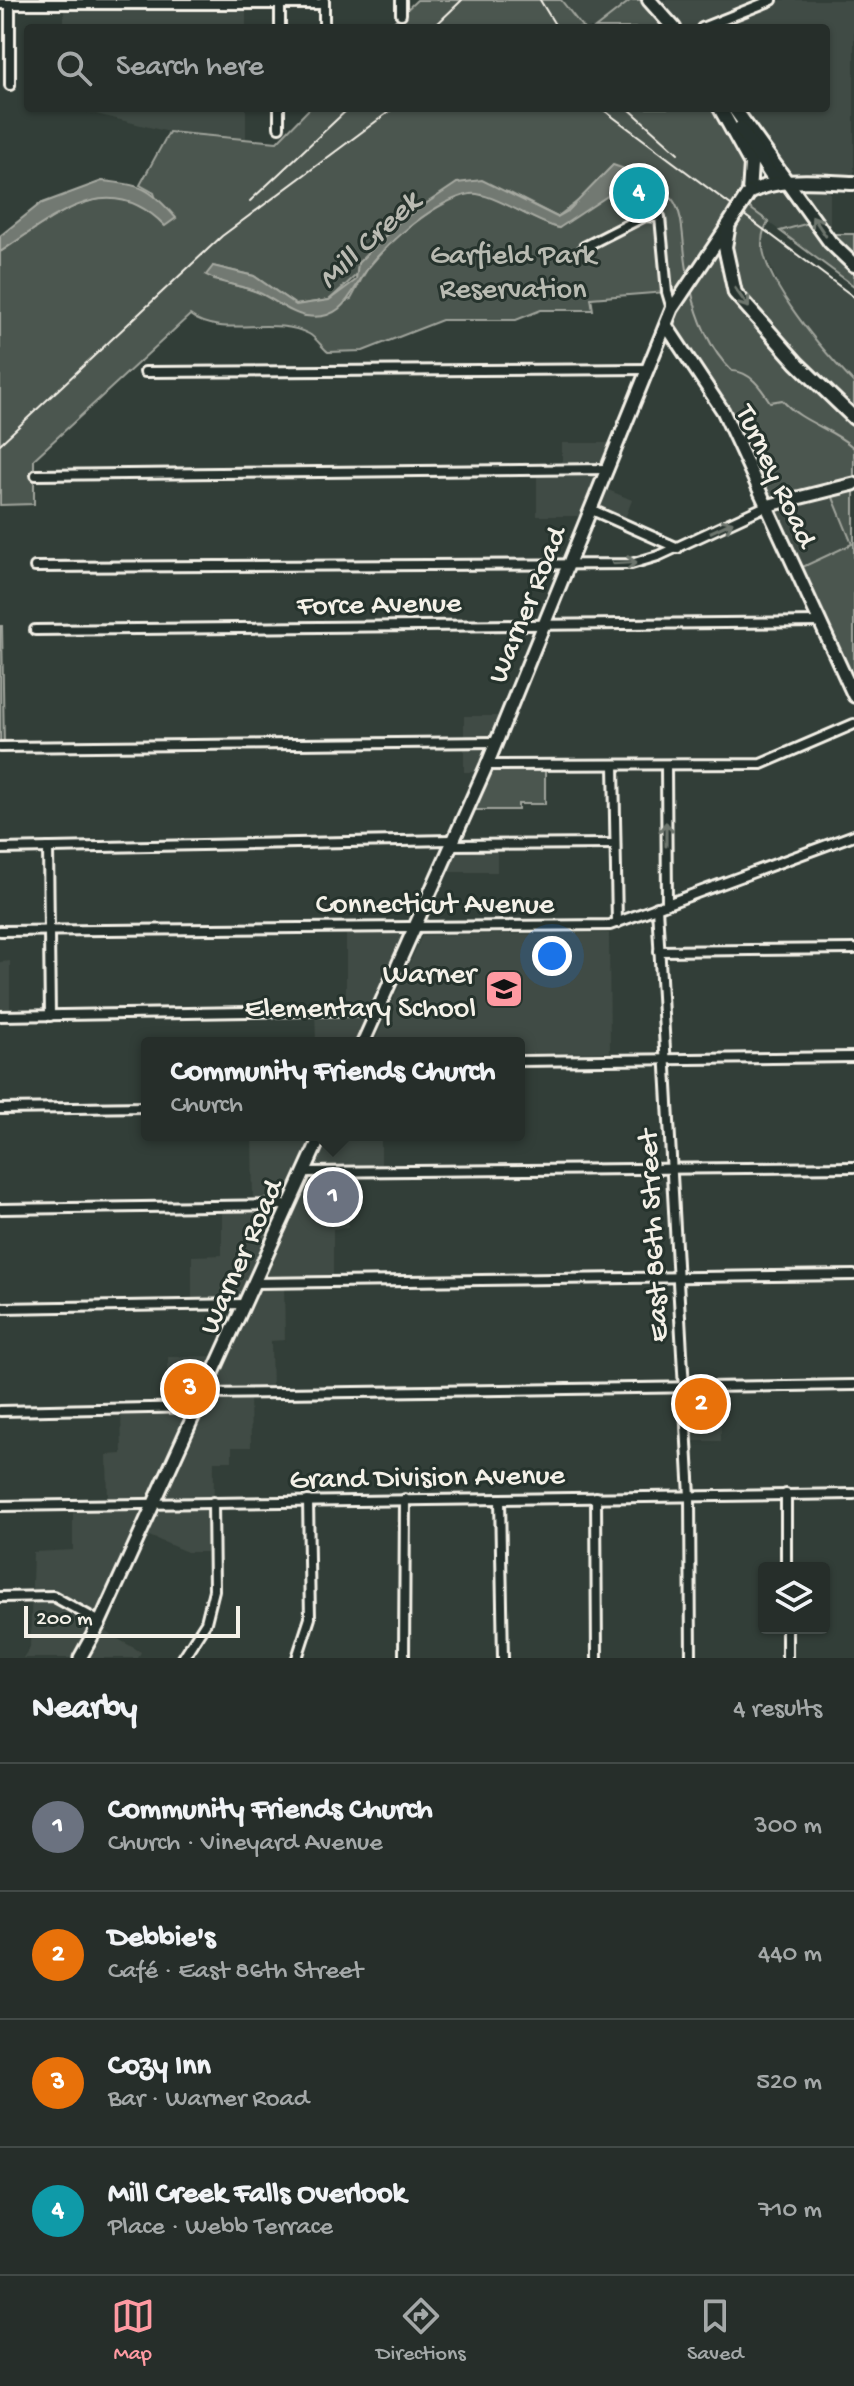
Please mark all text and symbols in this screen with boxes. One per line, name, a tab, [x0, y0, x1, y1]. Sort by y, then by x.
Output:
search box	[24, 24, 830, 112]
icon: search	[52, 46, 96, 90]
text: Search here	[116, 51, 264, 86]
pin: 4	[613, 163, 665, 223]
water label: Mill Creek	[311, 183, 432, 299]
one-way arrow	[811, 215, 827, 238]
park label: Garfield Park Reservation	[430, 240, 599, 309]
one-way arrow	[733, 287, 750, 308]
street label: Turney Road	[725, 398, 823, 556]
one-way arrow	[710, 519, 734, 534]
street label: Warner Road	[482, 520, 577, 689]
one-way arrow	[611, 555, 638, 570]
street label: Force Avenue	[296, 588, 462, 625]
one-way arrow	[658, 821, 674, 848]
street label: Connecticut Avenue	[316, 889, 555, 924]
your location	[532, 936, 572, 976]
place label: Warner Elementary School	[245, 959, 478, 1028]
school or university icon: Warner Elementary School	[483, 968, 525, 1010]
popup	[141, 1037, 525, 1141]
text: Community Friends Church	[171, 1056, 495, 1091]
text: Church	[171, 1091, 243, 1122]
street label: East 86th Street	[632, 1126, 679, 1343]
pin: 1	[307, 1167, 359, 1227]
street label: Warner Road	[193, 1173, 294, 1341]
pin: 3	[164, 1359, 216, 1419]
pin: 2	[675, 1374, 727, 1434]
street label: Grand Division Avenue	[289, 1460, 566, 1499]
map controls	[758, 1562, 830, 1634]
button: layers	[758, 1562, 830, 1634]
scale bar	[24, 1602, 240, 1638]
text: 200 m	[36, 1607, 93, 1633]
text: Nearby	[32, 1690, 137, 1730]
text: 4 results	[733, 1695, 822, 1726]
text: Community Friends Church	[108, 1794, 433, 1829]
text: 1	[53, 1812, 63, 1843]
text: 300 m	[754, 1812, 822, 1843]
text: Church · Vineyard Avenue	[108, 1829, 383, 1860]
text: Debbie's	[108, 1922, 215, 1957]
text: 2	[52, 1940, 64, 1971]
text: 440 m	[758, 1940, 822, 1971]
text: Café · East 86th Street	[108, 1957, 363, 1988]
text: Cozy Inn	[108, 2050, 211, 2085]
text: 3	[51, 2068, 65, 2099]
text: 520 m	[756, 2068, 822, 2099]
text: Bar · Warner Road	[108, 2085, 309, 2116]
text: Mill Creek Falls Overlook	[108, 2178, 406, 2213]
text: 4	[52, 2196, 64, 2227]
text: 710 m	[759, 2196, 822, 2227]
text: Place · Webb Terrace	[108, 2213, 333, 2244]
tab: Map	[111, 2294, 155, 2368]
tab: Directions	[376, 2294, 466, 2368]
tab: Saved	[687, 2294, 743, 2368]

